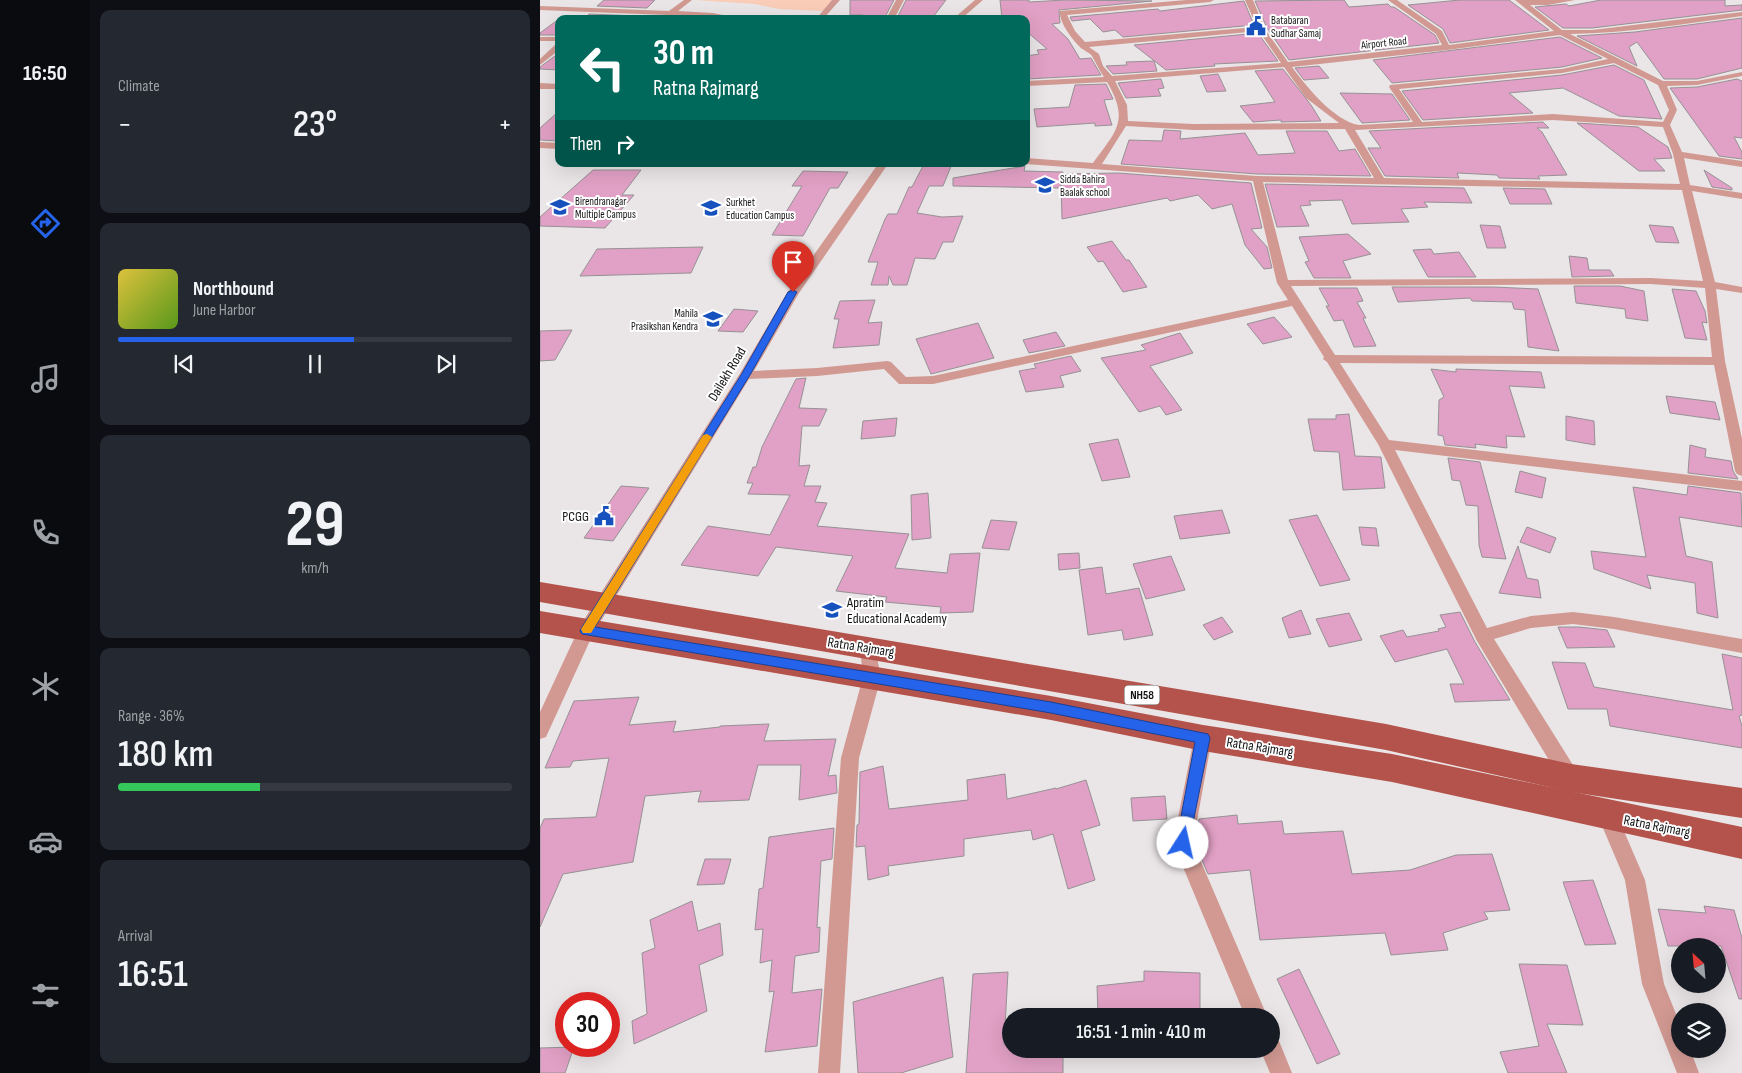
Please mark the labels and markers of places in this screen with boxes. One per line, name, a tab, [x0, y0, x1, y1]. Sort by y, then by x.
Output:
place label: Batabaran Sudhar Samaj	[1271, 14, 1321, 40]
public building icon: Batabaran Sudhar Samaj	[1245, 15, 1267, 37]
place label: Sidda Bahira Baalak school	[1060, 173, 1110, 199]
school or university icon: Sidda Bahira Baalak school	[1034, 174, 1056, 196]
place label: Birendranagar Multiple Campus	[575, 195, 636, 221]
school or university icon: Birendranagar Multiple Campus	[549, 196, 571, 218]
place label: Surkhet Education Campus	[726, 196, 794, 222]
school or university icon: Surkhet Education Campus	[700, 197, 722, 219]
pin	[772, 241, 814, 292]
place label: Mahila Prasikshan Kendra	[631, 307, 698, 333]
school or university icon: Mahila Prasikshan Kendra	[702, 308, 724, 330]
public building icon: PCGG	[593, 505, 615, 527]
place label: PCGG	[562, 508, 589, 525]
place label: Apratim Educational Academy	[846, 594, 947, 627]
school or university icon: Apratim Educational Academy	[821, 599, 843, 621]

